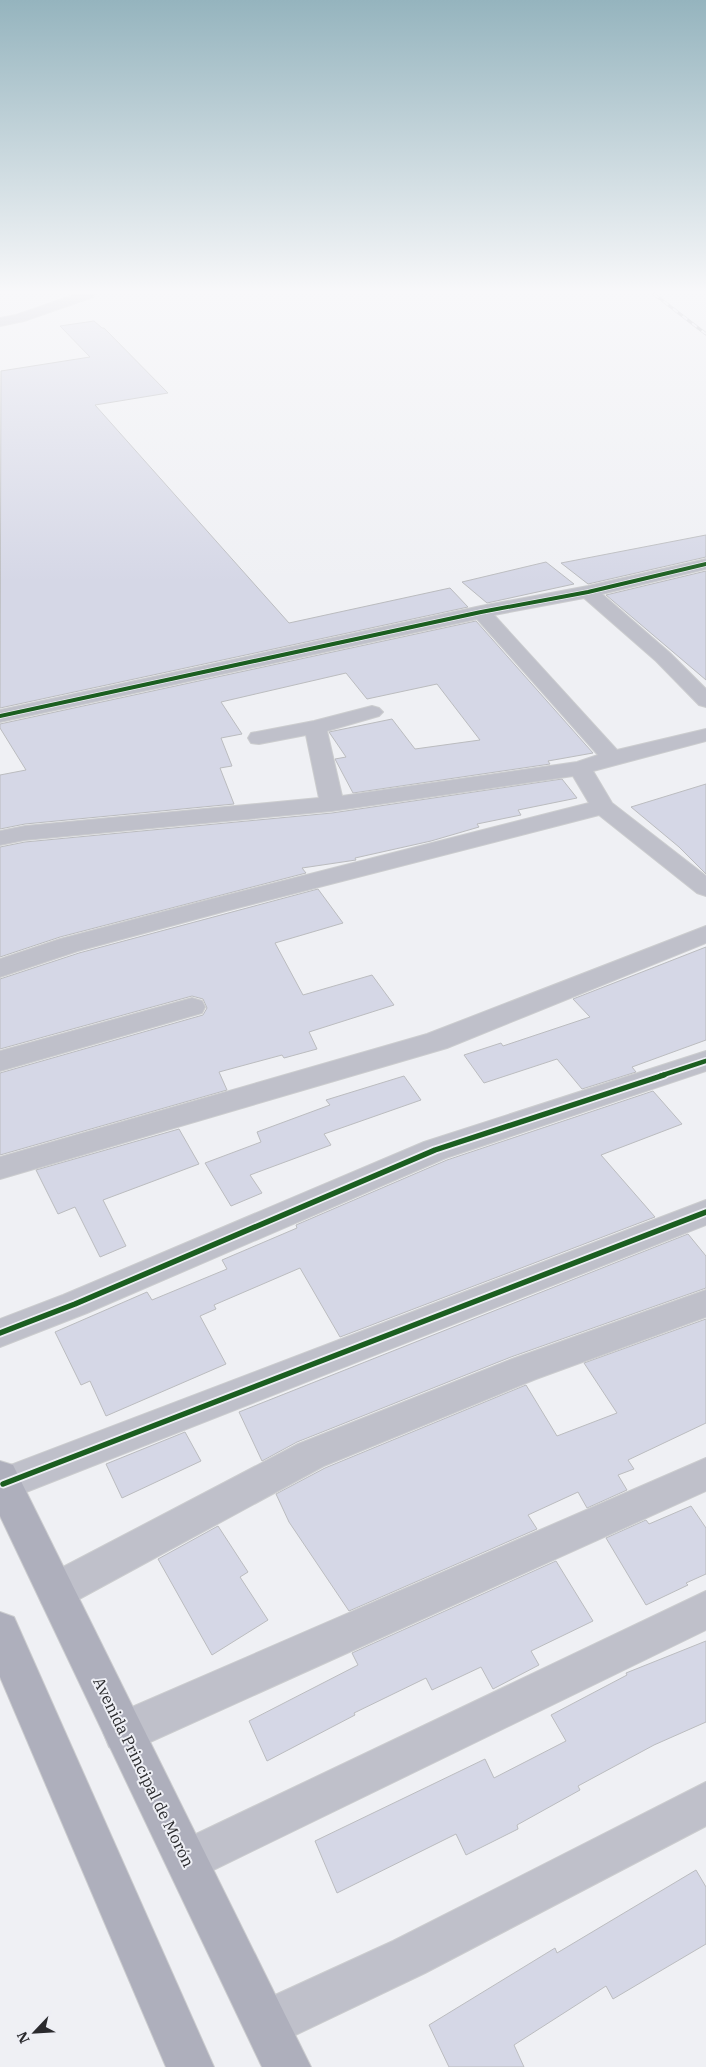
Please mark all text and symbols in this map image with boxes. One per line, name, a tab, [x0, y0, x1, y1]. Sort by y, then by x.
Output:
street label: Avenida Principal de Morón	[89, 1674, 199, 1870]
north arrow	[10, 2007, 60, 2057]
text: N	[13, 2029, 34, 2046]

